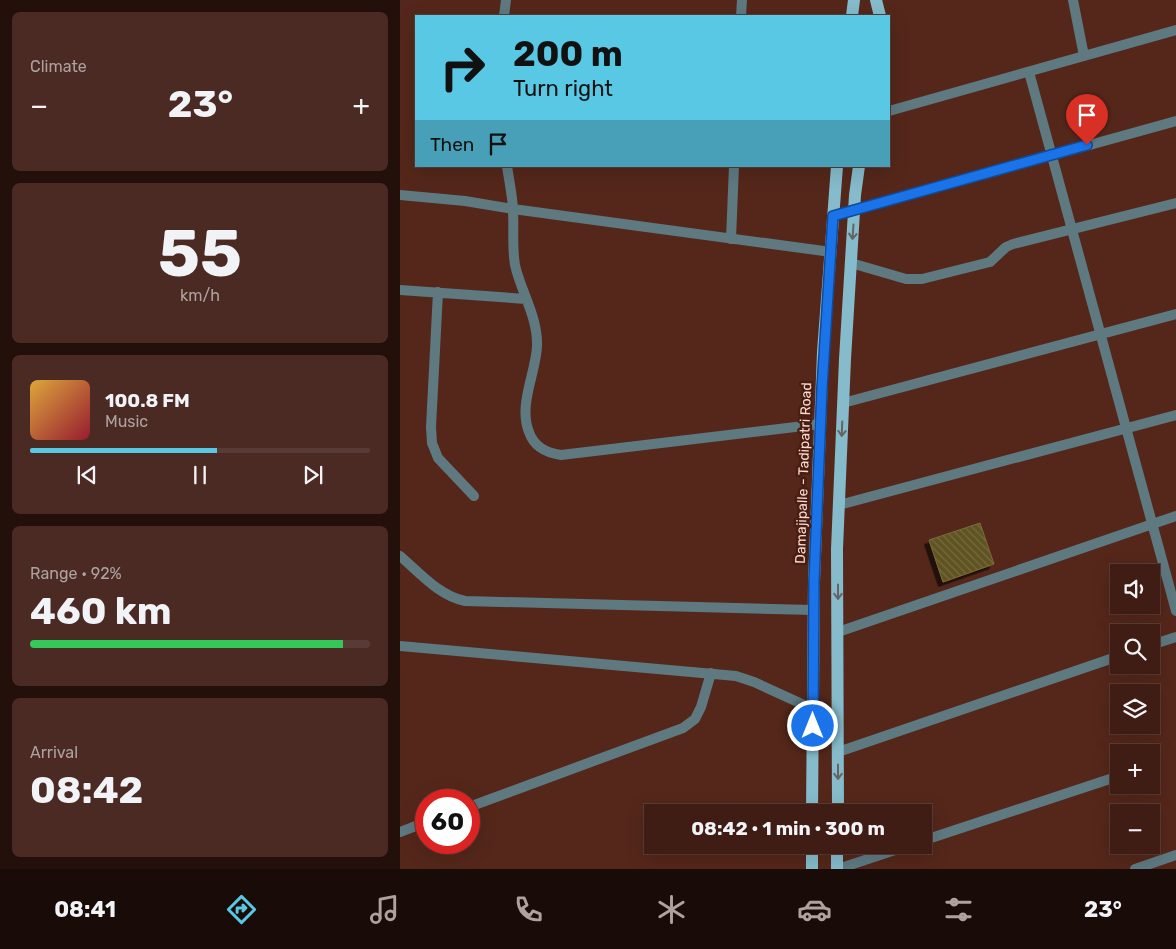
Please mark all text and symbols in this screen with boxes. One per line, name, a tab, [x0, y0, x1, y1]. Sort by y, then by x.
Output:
text: 200 m	[513, 33, 623, 75]
icon: right	[430, 35, 495, 100]
text: Climate	[30, 57, 87, 76]
text: Turn right	[513, 75, 613, 102]
text: 23°	[168, 81, 233, 127]
text: −	[30, 89, 48, 122]
text: +	[353, 89, 370, 122]
pin	[1066, 94, 1108, 145]
icon: arrive	[1073, 101, 1101, 129]
icon: arrive	[484, 130, 512, 158]
text: Then	[430, 133, 474, 156]
text: 55	[158, 215, 242, 292]
one-way arrow	[848, 224, 857, 240]
text: km/h	[180, 286, 220, 305]
street label: Damajipalle - Tadipatri Road	[792, 382, 815, 564]
text: 100.8 FM	[105, 389, 190, 412]
text: Music	[105, 412, 148, 431]
one-way arrow	[838, 421, 847, 437]
icon: previous	[73, 461, 101, 489]
icon: pause	[186, 461, 214, 489]
icon: next	[299, 461, 327, 489]
text: Range · 92%	[30, 564, 122, 583]
map controls	[1110, 564, 1160, 854]
button: sound	[1110, 564, 1160, 614]
one-way arrow	[833, 583, 843, 599]
text: 460 km	[30, 588, 172, 634]
button: search	[1110, 624, 1160, 674]
button: layers	[1110, 684, 1160, 734]
position arrow	[786, 699, 838, 751]
text: Arrival	[30, 743, 78, 762]
button: +	[1110, 744, 1160, 794]
one-way arrow	[834, 763, 843, 779]
text: 08:42	[30, 767, 143, 813]
speed limit sign: 60	[415, 789, 480, 854]
button: −	[1110, 804, 1160, 854]
text: 08:42 · 1 min · 300 m	[691, 817, 885, 840]
icon: directions	[224, 892, 259, 927]
icon: music	[367, 892, 402, 927]
icon: phone	[511, 892, 546, 927]
icon: climate	[654, 892, 689, 927]
icon: car	[797, 892, 832, 927]
icon: filters	[941, 892, 976, 927]
text: 08:41	[54, 896, 116, 923]
text: 23°	[1084, 896, 1122, 923]

